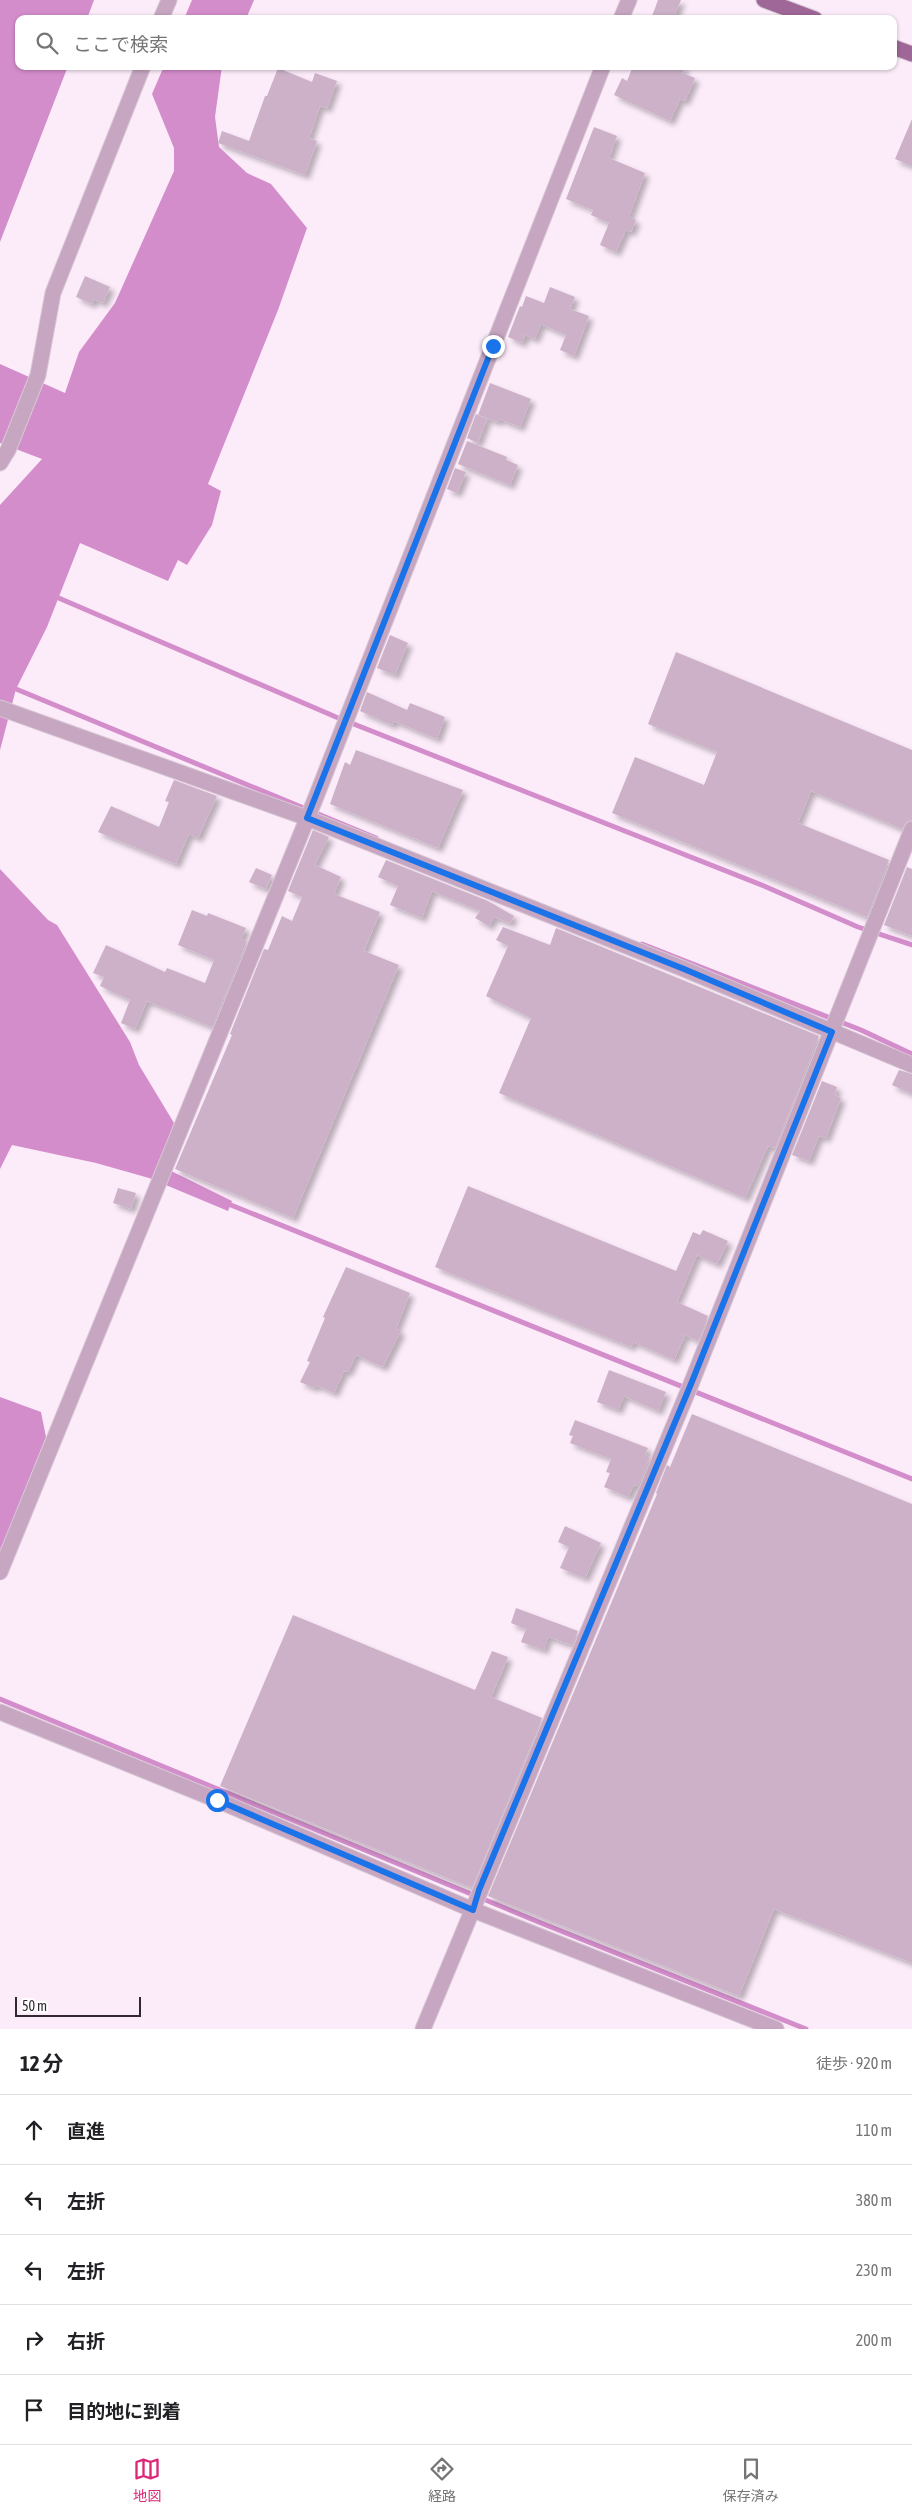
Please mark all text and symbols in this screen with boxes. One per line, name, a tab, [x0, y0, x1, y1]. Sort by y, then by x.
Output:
search box	[15, 15, 897, 70]
icon: search	[33, 29, 61, 57]
text: ここで検索	[73, 33, 168, 55]
route end	[482, 335, 505, 358]
route start	[206, 1789, 229, 1812]
scale bar	[15, 1994, 141, 2017]
text: 50 m	[22, 1998, 47, 2014]
text: 12 分	[20, 2051, 64, 2075]
text: 徒歩 · 920 m	[816, 2054, 892, 2072]
icon: ahead	[20, 2116, 48, 2144]
text: 直進	[67, 2120, 105, 2142]
text: 110 m	[856, 2121, 892, 2139]
icon: left	[20, 2186, 48, 2214]
text: 左折	[67, 2190, 105, 2212]
text: 380 m	[856, 2191, 892, 2209]
icon: left	[20, 2256, 48, 2284]
text: 左折	[67, 2260, 105, 2282]
text: 230 m	[856, 2261, 892, 2279]
icon: right	[20, 2326, 48, 2354]
text: 右折	[67, 2330, 105, 2352]
text: 200 m	[856, 2331, 892, 2349]
icon: arrive	[20, 2396, 48, 2424]
text: 目的地に到着	[67, 2400, 181, 2422]
tab: 地図	[133, 2455, 161, 2505]
tab: 経路	[428, 2455, 456, 2505]
tab: 保存済み	[723, 2455, 779, 2505]

